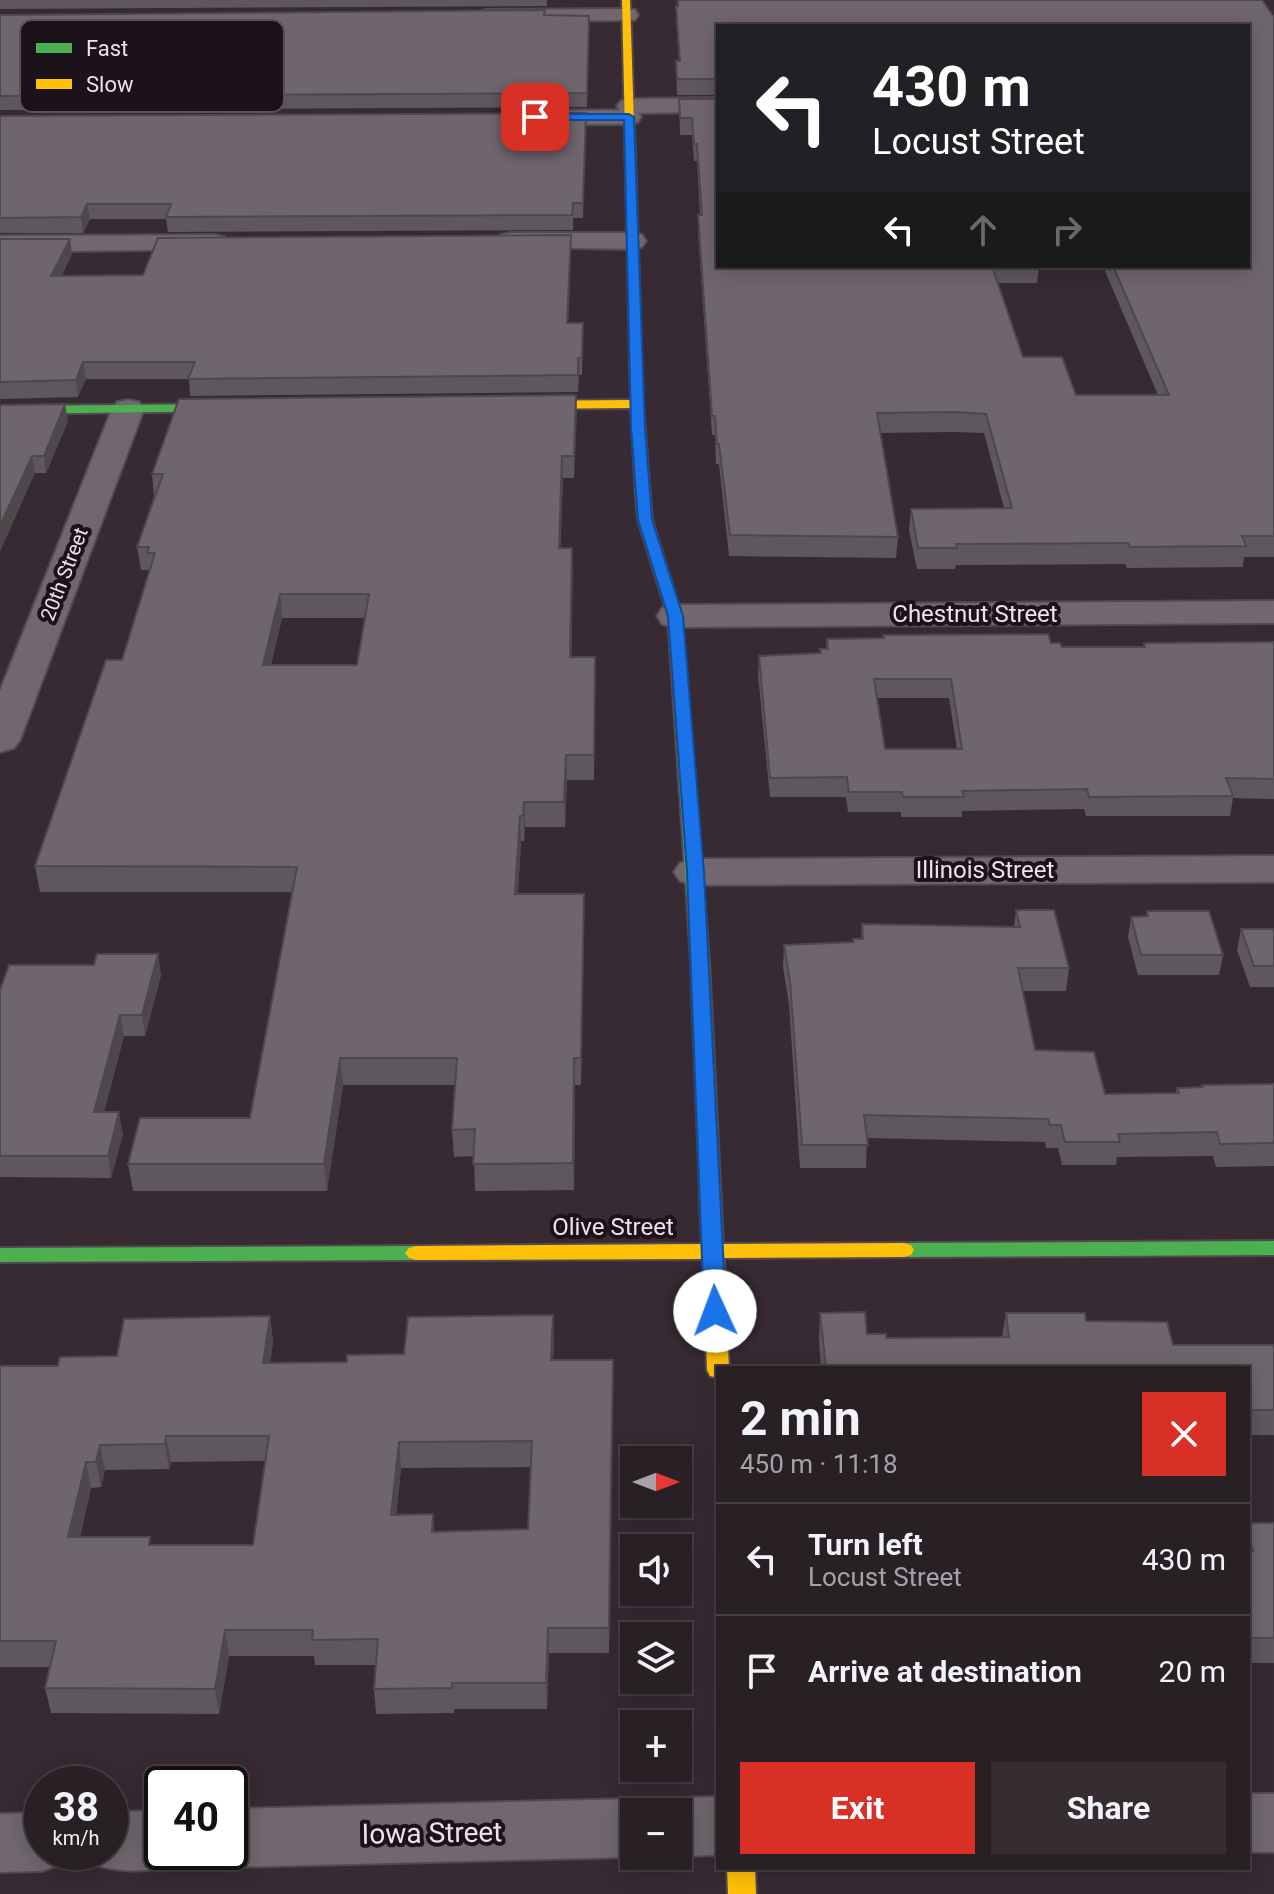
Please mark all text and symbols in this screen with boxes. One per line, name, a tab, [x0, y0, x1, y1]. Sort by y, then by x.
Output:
legend	[20, 20, 284, 112]
text: Fast	[86, 36, 128, 61]
text: 430 m	[872, 54, 1031, 120]
icon: left	[740, 56, 844, 160]
text: Slow	[86, 72, 134, 97]
pin	[501, 83, 569, 151]
icon: arrive	[513, 95, 557, 139]
text: Locust Street	[872, 121, 1085, 163]
icon: left	[877, 208, 921, 252]
icon: ahead	[961, 208, 1005, 252]
icon: right	[1045, 208, 1089, 252]
street label: 20th Street	[35, 524, 93, 624]
street label: Chestnut Street	[892, 600, 1058, 628]
street label: Illinois Street	[916, 856, 1054, 884]
street label: Olive Street	[552, 1213, 674, 1241]
position arrow	[673, 1269, 757, 1353]
text: 2 min	[740, 1390, 861, 1447]
button: close	[1142, 1392, 1226, 1476]
north arrow	[620, 1446, 692, 1518]
map controls	[620, 1446, 692, 1870]
text: 450 m · 11:18	[740, 1449, 898, 1479]
text: Turn left	[808, 1527, 923, 1562]
button: sound	[620, 1534, 692, 1606]
icon: left	[740, 1537, 784, 1581]
text: 430 m	[1142, 1542, 1226, 1577]
text: Locust Street	[808, 1562, 962, 1592]
button: layers	[620, 1622, 692, 1694]
icon: arrive	[740, 1649, 784, 1693]
text: Arrive at destination	[808, 1654, 1082, 1689]
text: 20 m	[1159, 1654, 1226, 1689]
button: +	[620, 1710, 692, 1782]
button: Exit	[740, 1762, 975, 1854]
button: Share	[991, 1762, 1226, 1854]
speed limit sign: 40	[144, 1766, 248, 1870]
text: 38	[53, 1784, 99, 1831]
button: −	[620, 1798, 692, 1870]
street label: Iowa Street	[361, 1815, 503, 1851]
text: km/h	[53, 1826, 99, 1850]

